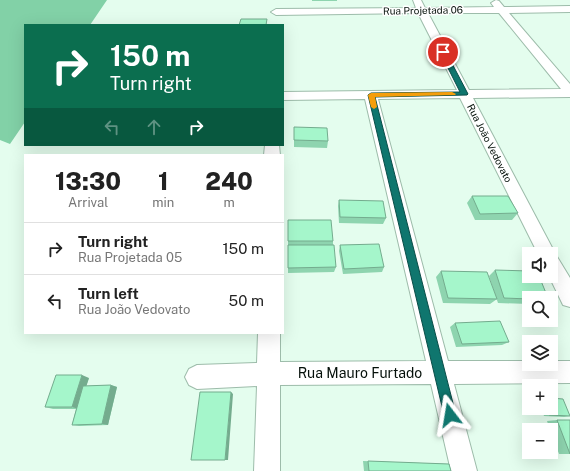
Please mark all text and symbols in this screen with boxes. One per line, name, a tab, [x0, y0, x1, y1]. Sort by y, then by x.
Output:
street label: Rua Projetada 06	[383, 3, 463, 17]
pin	[426, 35, 460, 69]
text: 150 m	[110, 39, 190, 72]
icon: right	[44, 40, 96, 92]
icon: arrive	[432, 41, 454, 63]
text: Turn right	[110, 73, 192, 94]
street label: Rua João Vedovato	[465, 102, 515, 184]
icon: left	[101, 116, 123, 138]
icon: ahead	[143, 116, 165, 138]
icon: right	[185, 116, 207, 138]
text: 13:30	[55, 167, 121, 195]
text: 1	[158, 167, 168, 195]
text: 240	[205, 167, 253, 195]
text: Arrival	[68, 195, 108, 210]
text: min	[152, 195, 174, 210]
text: m	[223, 195, 235, 210]
text: Turn right	[78, 233, 148, 250]
icon: right	[44, 238, 66, 260]
text: 150 m	[222, 240, 264, 257]
map controls	[522, 247, 558, 459]
button: sound	[522, 247, 558, 283]
text: Rua Projetada 05	[78, 250, 182, 265]
text: Turn left	[78, 285, 139, 302]
icon: left	[44, 290, 66, 312]
button: search	[522, 291, 558, 327]
text: 50 m	[229, 292, 264, 309]
text: Rua João Vedovato	[78, 302, 190, 317]
button: layers	[522, 335, 558, 371]
street label: Rua Mauro Furtado	[298, 365, 422, 381]
button: +	[522, 379, 558, 415]
position arrow	[429, 394, 471, 436]
button: −	[522, 423, 558, 459]

